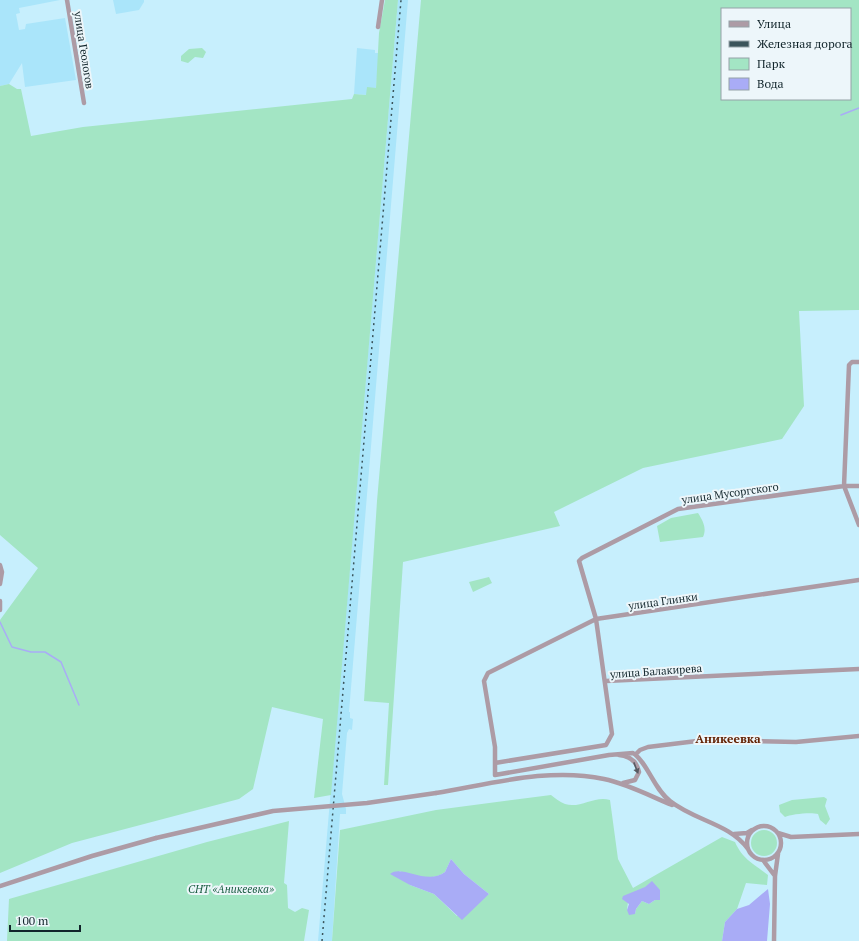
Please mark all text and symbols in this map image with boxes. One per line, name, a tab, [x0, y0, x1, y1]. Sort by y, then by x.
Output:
legend	[721, 8, 851, 100]
street label: улица Геологов	[71, 9, 97, 90]
text: Улица	[757, 16, 791, 31]
text: Железная дорога	[757, 36, 853, 51]
text: Парк	[757, 56, 785, 71]
text: Вода	[757, 76, 784, 91]
street label: улица Мусоргского	[680, 479, 779, 507]
street label: улица Глинки	[626, 589, 699, 613]
street label: улица Балакирева	[608, 661, 703, 681]
district label: Аникеевка	[695, 731, 761, 746]
one-way arrow	[634, 762, 640, 774]
park label: СНТ «Аникеевка»	[188, 882, 274, 896]
scale bar	[10, 907, 80, 933]
text: 100 m	[16, 913, 49, 928]

